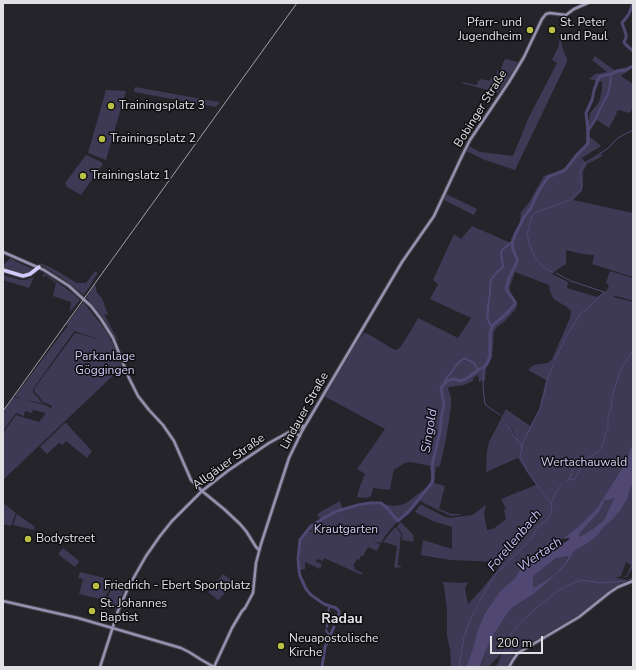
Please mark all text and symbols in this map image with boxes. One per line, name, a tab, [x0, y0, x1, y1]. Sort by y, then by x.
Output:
place label: Pfarr- und Jugendheim	[458, 16, 522, 44]
place label: St. Peter und Paul	[560, 16, 608, 44]
marker: Pfarr- und Jugendheim	[525, 25, 535, 35]
marker: St. Peter und Paul	[547, 25, 557, 35]
street label: Bobinger Straße	[452, 68, 510, 150]
place label: Trainingsplatz 3	[119, 99, 205, 113]
marker: Trainingsplatz 3	[106, 101, 116, 111]
place label: Trainingsplatz 2	[110, 132, 196, 146]
marker: Trainingsplatz 2	[97, 134, 107, 144]
place label: Trainingslatz 1	[91, 169, 170, 183]
marker: Trainingslatz 1	[78, 171, 88, 181]
park label: Parkanlage Göggingen	[75, 350, 135, 378]
street label: Lindauer Straße	[278, 370, 332, 452]
water label: Singold	[419, 408, 441, 454]
street label: Allgäuer Straße	[190, 431, 268, 493]
park label: Wertachauwald	[541, 456, 627, 470]
water label: Forellenbach	[485, 507, 545, 575]
park label: Krautgarten	[314, 523, 378, 537]
place label: Bodystreet	[36, 532, 95, 546]
marker: Bodystreet	[23, 534, 33, 544]
water label: Wertach	[515, 534, 565, 576]
place label: Friedrich - Ebert Sportplatz	[104, 579, 250, 593]
marker: Friedrich - Ebert Sportplatz	[91, 581, 101, 591]
place label: St. Johannes Baptist	[100, 597, 167, 625]
marker: St. Johannes Baptist	[87, 606, 97, 616]
district label: Radau	[321, 612, 363, 628]
scale bar	[492, 628, 545, 654]
place label: Neuapostolische Kirche	[289, 632, 378, 660]
text: 200 m	[497, 635, 532, 651]
marker: Neuapostolische Kirche	[276, 641, 286, 651]

